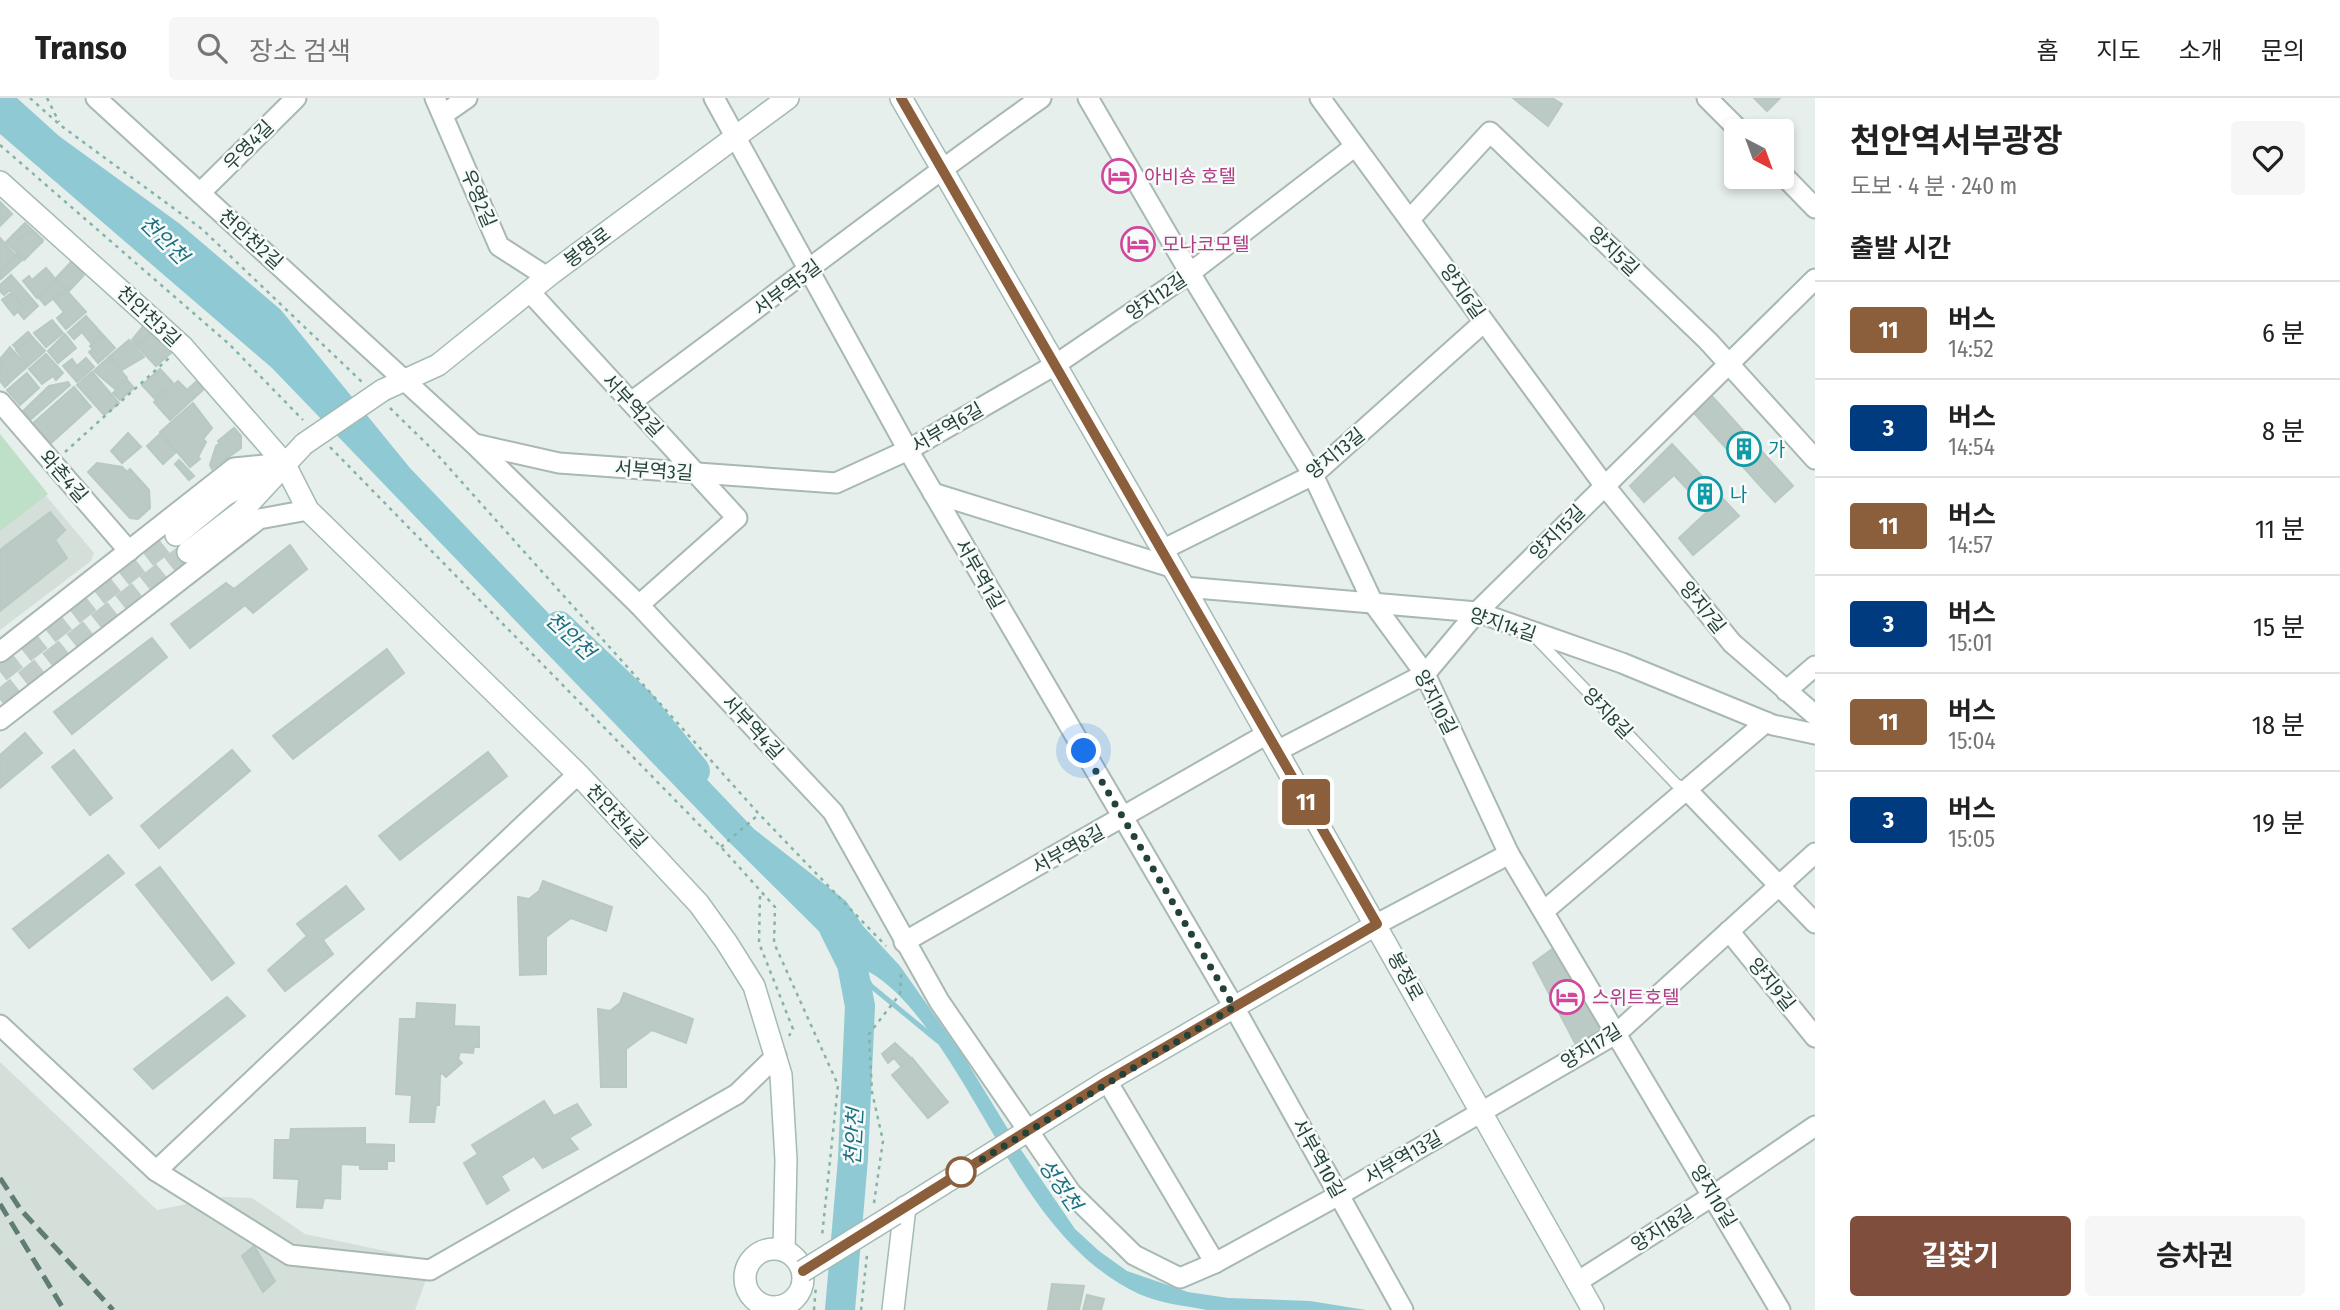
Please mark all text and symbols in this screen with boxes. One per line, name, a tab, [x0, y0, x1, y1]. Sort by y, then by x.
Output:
search box	[169, 17, 659, 80]
text: Transo	[35, 28, 127, 68]
icon: search	[193, 29, 231, 67]
text: 장소 검색	[249, 36, 351, 67]
text: 홈	[2036, 37, 2058, 65]
text: 지도	[2096, 37, 2141, 65]
text: 소개	[2179, 37, 2223, 65]
text: 문의	[2261, 37, 2305, 65]
street label: 우영4길	[218, 115, 278, 175]
north arrow	[1724, 119, 1794, 189]
map controls	[1724, 119, 1794, 189]
text: 천안역서부광장	[1850, 121, 2063, 161]
button: heart	[2231, 121, 2305, 195]
hotel icon: 아비숑 호텔	[1100, 157, 1138, 195]
place label: 아비숑 호텔	[1144, 165, 1236, 188]
street label: 우영2길	[456, 166, 501, 231]
text: 도보 · 4 분 · 240 m	[1850, 172, 2017, 200]
street label: 천안천2길	[214, 205, 287, 274]
water label: 천안천	[134, 210, 196, 272]
street label: 봉명로	[559, 222, 615, 272]
street label: 양지5길	[1584, 222, 1644, 281]
hotel icon: 모나코모텔	[1119, 225, 1157, 263]
place label: 모나코모텔	[1162, 233, 1249, 256]
text: 출발 시간	[1850, 233, 1951, 264]
street label: 서부역5길	[749, 255, 826, 320]
street label: 양지6길	[1435, 259, 1490, 323]
street label: 양지12길	[1122, 268, 1191, 325]
street label: 천안천3길	[112, 281, 185, 352]
text: 버스	[1948, 304, 1996, 335]
text: 11	[1879, 316, 1898, 344]
text: 6 분	[2262, 318, 2305, 349]
text: 14:52	[1948, 335, 1994, 363]
street label: 서부역2길	[598, 369, 668, 442]
street label: 서부역6길	[907, 398, 987, 457]
text: 버스	[1948, 402, 1996, 433]
text: 3	[1883, 414, 1894, 442]
text: 8 분	[2262, 416, 2305, 447]
street label: 양지13길	[1301, 423, 1369, 484]
building icon: 가	[1725, 430, 1763, 468]
text: 14:54	[1948, 433, 1995, 461]
place label: 가	[1768, 438, 1785, 461]
street label: 와촌4길	[35, 446, 93, 507]
street label: 서부역3길	[614, 456, 694, 485]
building icon: 나	[1686, 475, 1724, 513]
place label: 나	[1730, 483, 1747, 506]
street label: 양지15길	[1525, 500, 1590, 565]
text: 버스	[1948, 500, 1996, 531]
text: 11	[1879, 512, 1898, 540]
text: 11 분	[2255, 514, 2305, 545]
text: 14:57	[1948, 531, 1992, 559]
street label: 서부역1길	[950, 535, 1009, 613]
street label: 양지7길	[1675, 577, 1730, 638]
text: 버스	[1948, 598, 1996, 629]
street label: 양지14길	[1466, 603, 1539, 646]
water label: 천안천	[540, 607, 602, 667]
text: 3	[1883, 610, 1894, 638]
text: 15 분	[2253, 612, 2305, 643]
text: 15:01	[1948, 629, 1993, 657]
street label: 양지10길	[1409, 666, 1462, 739]
street label: 양지8길	[1578, 683, 1637, 744]
street label: 서부역4길	[717, 691, 788, 764]
text: 버스	[1948, 696, 1996, 727]
text: 11	[1879, 708, 1898, 736]
text: 18 분	[2252, 710, 2305, 741]
text: 15:04	[1948, 727, 1996, 755]
your location	[1066, 733, 1101, 768]
line badge: 11	[1274, 779, 1338, 825]
street label: 천안천4길	[581, 780, 652, 853]
text: 11	[1296, 788, 1316, 816]
text: 버스	[1948, 794, 1996, 825]
text: 3	[1883, 806, 1894, 834]
text: 19 분	[2252, 808, 2305, 839]
street label: 서부역8길	[1028, 820, 1109, 879]
text: 15:05	[1948, 825, 1995, 853]
street label: 봉정로	[1383, 948, 1428, 1005]
street label: 양지9길	[1743, 953, 1800, 1016]
hotel icon: 스위트호텔	[1548, 978, 1586, 1016]
place label: 스위트호텔	[1592, 986, 1679, 1009]
street label: 양지17길	[1557, 1019, 1626, 1074]
water label: 천안천	[840, 1105, 869, 1167]
street label: 서부역10길	[1287, 1115, 1350, 1202]
street label: 서부역13길	[1360, 1126, 1446, 1189]
water label: 성정천	[1033, 1154, 1089, 1218]
unlabelled marker	[946, 1157, 976, 1187]
street label: 양지10길	[1686, 1160, 1741, 1232]
street label: 양지18길	[1627, 1200, 1698, 1257]
button: 길찾기	[1850, 1216, 2071, 1296]
button: 승차권	[2085, 1216, 2305, 1296]

